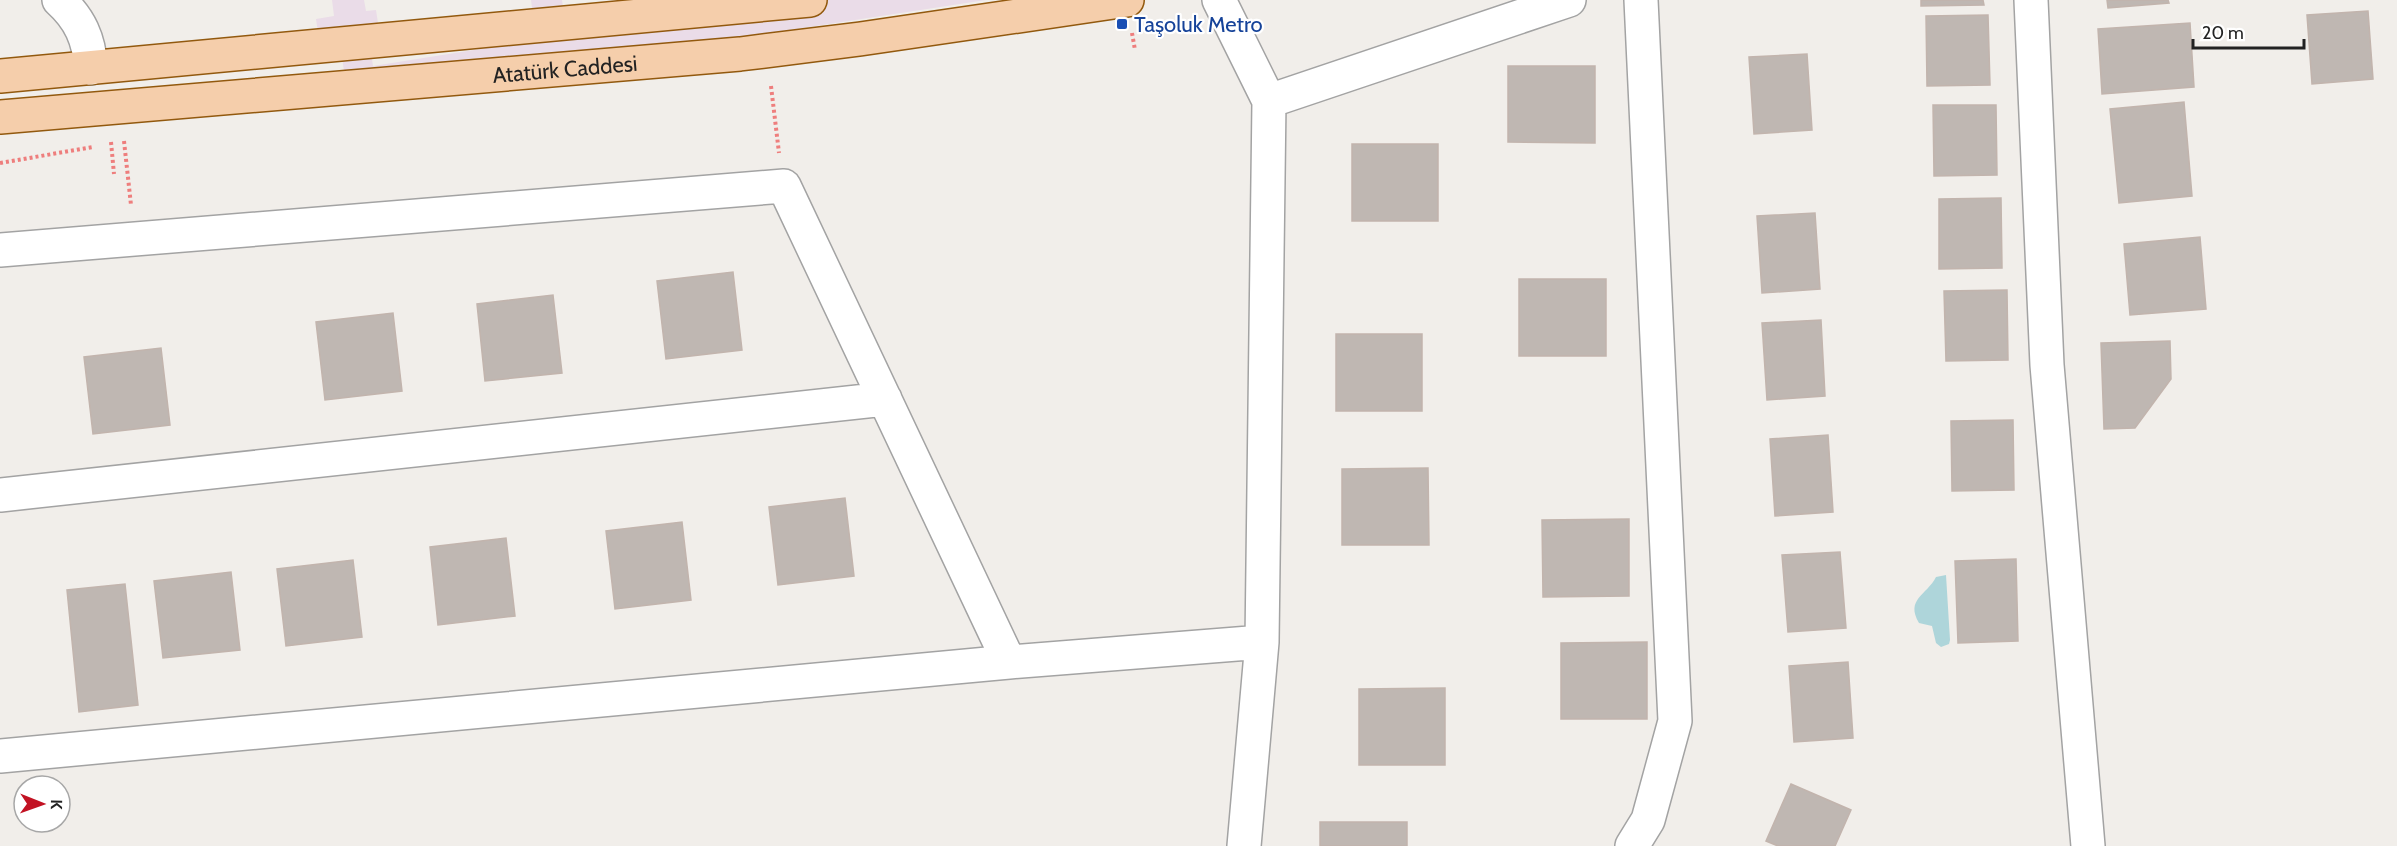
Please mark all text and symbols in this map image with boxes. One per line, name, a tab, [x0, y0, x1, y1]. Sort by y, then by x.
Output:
place label: Taşoluk Metro	[1134, 11, 1263, 38]
scale bar	[2193, 12, 2304, 50]
marker: Taşoluk Metro	[1115, 17, 1129, 31]
text: 20 m	[2202, 22, 2244, 44]
street label: Atatürk Caddesi	[492, 49, 638, 89]
north arrow	[12, 774, 72, 834]
text: K	[47, 799, 66, 809]

